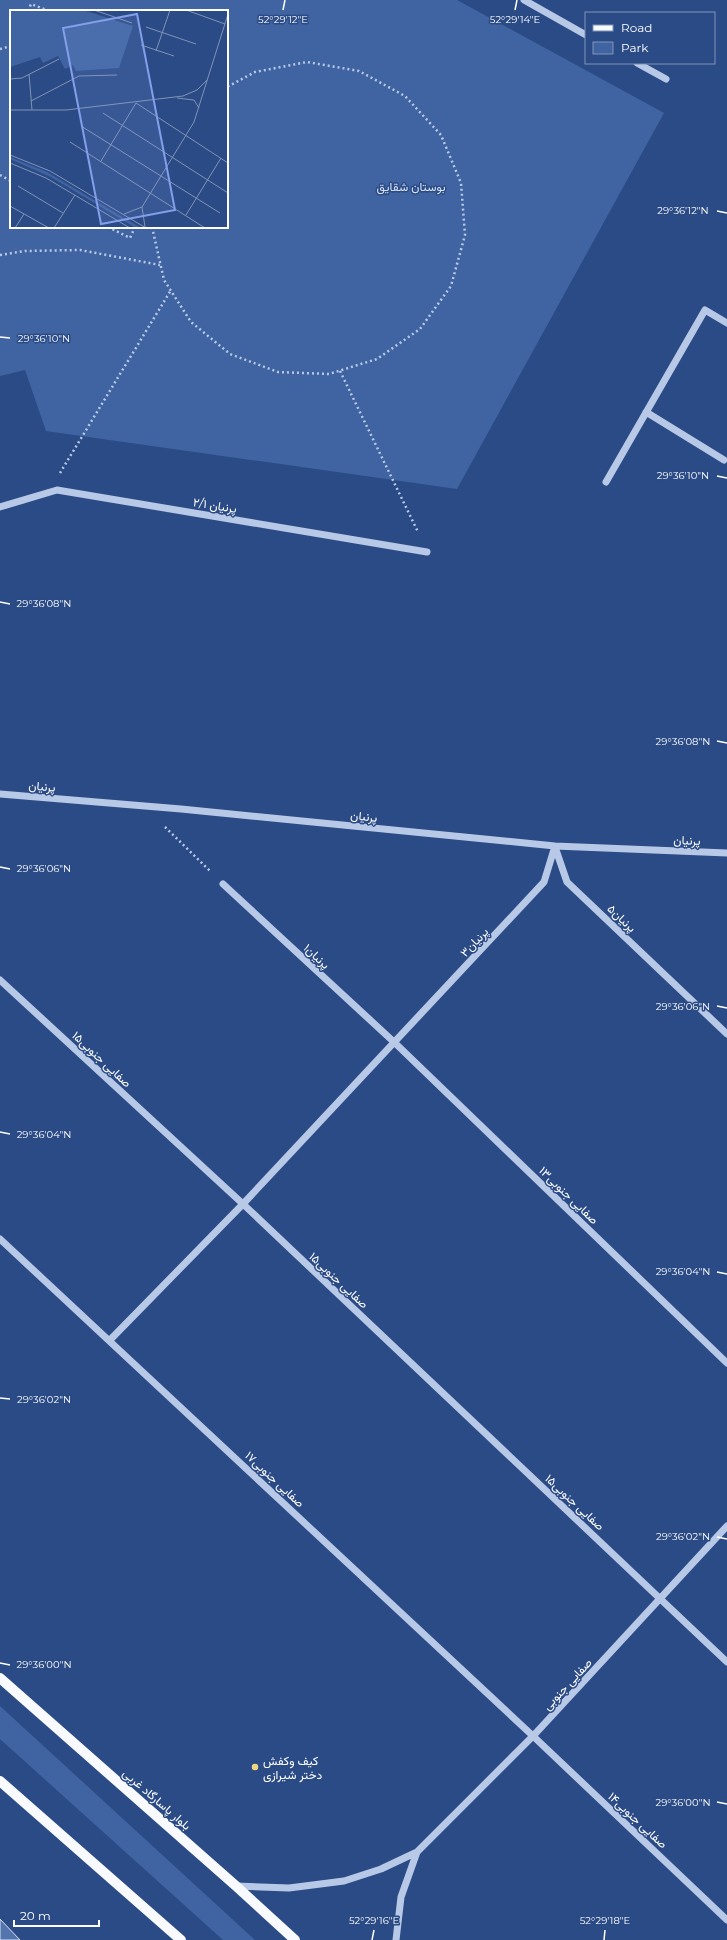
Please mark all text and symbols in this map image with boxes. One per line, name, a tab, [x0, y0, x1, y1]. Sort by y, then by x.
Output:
inset map	[10, 10, 228, 228]
legend	[585, 12, 715, 64]
text: 52°29'12"E	[258, 13, 308, 26]
text: 52°29'14"E	[490, 13, 541, 26]
text: Road	[621, 20, 652, 35]
text: Park	[621, 40, 649, 55]
park label: بوستان شقایق	[377, 179, 445, 195]
text: 29°36'12"N	[657, 204, 709, 217]
text: 29°36'10"N	[18, 332, 70, 345]
text: 29°36'10"N	[657, 469, 709, 482]
street label: پرنیان ۲/۱	[192, 494, 238, 517]
text: 29°36'08"N	[17, 597, 71, 610]
text: 29°36'08"N	[656, 735, 710, 748]
street label: پرنیان	[28, 777, 56, 796]
street label: پرنیان	[350, 807, 378, 826]
street label: پرنیان	[673, 832, 701, 849]
text: 29°36'06"N	[17, 862, 71, 875]
street label: پرنیان۵	[604, 901, 640, 936]
street label: پرنیان۳	[457, 924, 492, 961]
street label: پرنیان۱	[300, 940, 333, 973]
text: 29°36'06"N	[656, 1000, 710, 1013]
street label: صفایی جنوبی۱۵	[68, 1028, 135, 1091]
text: 29°36'04"N	[17, 1128, 71, 1141]
street label: صفایی جنوبی۱۳	[536, 1163, 602, 1228]
street label: صفایی جنوبی۱۵	[305, 1249, 372, 1312]
text: 29°36'04"N	[656, 1265, 710, 1278]
text: 29°36'02"N	[17, 1393, 71, 1406]
street label: صفایی جنوبی۱۷	[241, 1448, 308, 1511]
street label: صفایی جنوبی۱۵	[541, 1471, 608, 1534]
text: 29°36'02"N	[656, 1530, 710, 1543]
street label: صفایی جنوبی	[539, 1655, 595, 1714]
text: 29°36'00"N	[16, 1658, 72, 1671]
place label: کیف وکفش دختر شیرازی	[263, 1753, 323, 1783]
marker: کیف وکفش دختر شیرازی	[250, 1762, 260, 1772]
street label: بلوار پاسارگاد غربی	[119, 1765, 194, 1833]
street label: صفایی جنوبی۱۴	[605, 1789, 671, 1852]
text: 29°36'00"N	[655, 1796, 711, 1809]
scale bar	[14, 1902, 99, 1928]
text: 20 m	[20, 1908, 51, 1923]
text: 52°29'16"E	[349, 1914, 399, 1927]
text: 52°29'18"E	[580, 1914, 631, 1927]

